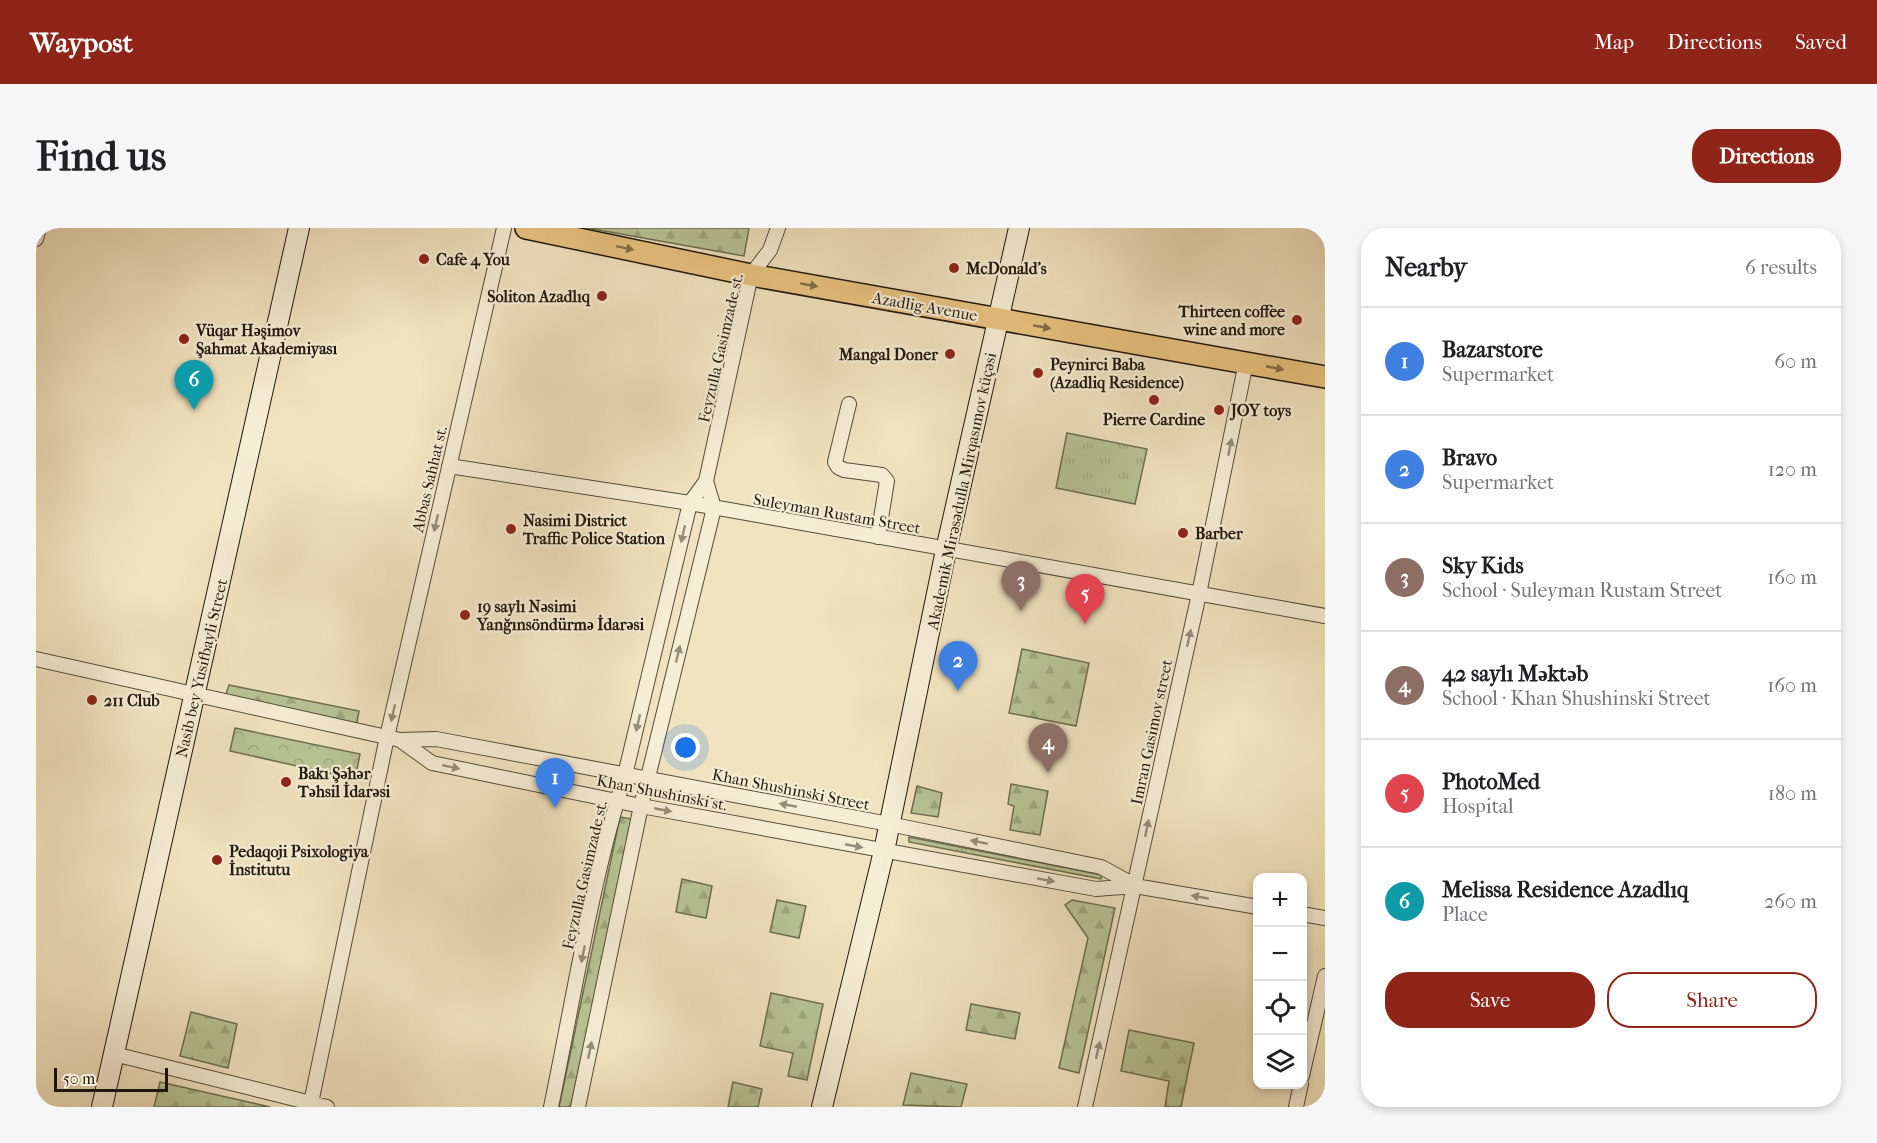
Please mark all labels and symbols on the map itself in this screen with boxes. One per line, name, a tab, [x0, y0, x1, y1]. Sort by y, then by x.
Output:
one-way arrow	[615, 244, 634, 253]
place label: Cafe 4 You	[436, 250, 511, 270]
marker: Cafe 4 You	[417, 252, 431, 266]
place label: McDonald's	[965, 259, 1047, 278]
marker: McDonald's	[947, 261, 961, 275]
street label: Feyzulla Gasimzade st.	[694, 272, 747, 425]
one-way arrow	[799, 281, 818, 290]
place label: Soliton Azadlıq	[487, 287, 591, 307]
street label: Azadlig Avenue	[870, 288, 979, 325]
marker: Soliton Azadlıq	[595, 289, 609, 303]
place label: Thirteen coffee wine and more	[1178, 302, 1285, 339]
marker: Thirteen coffee wine and more	[1290, 313, 1304, 327]
place label: Vüqar Həşimov Şahmat Akademiyası	[195, 321, 337, 359]
one-way arrow	[1033, 323, 1052, 332]
marker: Vüqar Həşimov Şahmat Akademiyası	[177, 332, 191, 346]
place label: Mangal Doner	[838, 345, 939, 365]
marker: Mangal Doner	[943, 347, 957, 361]
street label: Akademik Mirəsədulla Mirqasımov küçəsi	[923, 350, 1000, 632]
place label: Peynirci Baba (Azadliq Residence)	[1050, 355, 1184, 393]
pin: 6	[174, 360, 214, 410]
one-way arrow	[1266, 364, 1285, 373]
marker: Peynirci Baba (Azadliq Residence)	[1031, 366, 1045, 380]
marker: Pierre Cardine	[1147, 393, 1161, 407]
place label: JOY toys	[1229, 401, 1291, 421]
marker: JOY toys	[1212, 403, 1226, 417]
place label: Pierre Cardine	[1103, 410, 1205, 429]
street label: Abbas Sahhat st.	[408, 424, 451, 535]
one-way arrow	[1226, 438, 1235, 457]
street label: Suleyman Rustam Street	[752, 489, 922, 538]
place label: Nasimi District Traffic Police Station	[522, 511, 666, 548]
one-way arrow	[431, 514, 440, 533]
marker: Nasimi District Traffic Police Station	[504, 522, 518, 536]
one-way arrow	[677, 524, 687, 543]
place label: Barber	[1195, 524, 1244, 543]
marker: Barber	[1176, 526, 1190, 540]
pin: 3	[1002, 562, 1040, 611]
pin: 5	[1066, 574, 1104, 624]
street label: Nasib bey Yusifbayli Street	[172, 577, 231, 759]
place label: 19 saylı Nəsimi Yanğınsöndürmə İdarəsi	[476, 597, 645, 635]
marker: 19 saylı Nəsimi Yanğınsöndürmə İdarəsi	[458, 608, 472, 622]
one-way arrow	[1185, 628, 1194, 647]
pin: 2	[938, 642, 978, 691]
one-way arrow	[673, 645, 683, 664]
street label: Imran Gasimov street	[1127, 657, 1176, 807]
place label: 211 Club	[104, 691, 160, 710]
marker: 211 Club	[85, 693, 99, 707]
one-way arrow	[388, 704, 397, 723]
one-way arrow	[632, 714, 642, 733]
pin: 4	[1028, 724, 1068, 773]
your location	[671, 733, 700, 762]
pin: 1	[536, 758, 574, 808]
one-way arrow	[442, 763, 461, 772]
place label: Bakı Şəhər Təhsil İdarəsi	[297, 764, 391, 801]
street label: Khan Shushinski Street	[710, 765, 872, 814]
street label: Khan Shushinski st.	[595, 771, 729, 814]
marker: Bakı Şəhər Təhsil İdarəsi	[279, 775, 293, 789]
street label: Feyzulla Gasimzade st.	[558, 799, 611, 952]
one-way arrow	[778, 800, 797, 809]
one-way arrow	[653, 806, 672, 815]
one-way arrow	[1143, 819, 1152, 838]
one-way arrow	[969, 837, 988, 846]
place label: Pedaqoji Psixologiya İnstitutu	[229, 842, 369, 879]
one-way arrow	[845, 842, 864, 851]
marker: Pedaqoji Psixologiya İnstitutu	[210, 853, 224, 867]
one-way arrow	[1037, 876, 1056, 885]
one-way arrow	[1190, 892, 1209, 901]
one-way arrow	[577, 944, 587, 963]
one-way arrow	[586, 1040, 595, 1059]
one-way arrow	[1094, 1041, 1104, 1059]
scale bar	[54, 1065, 168, 1092]

